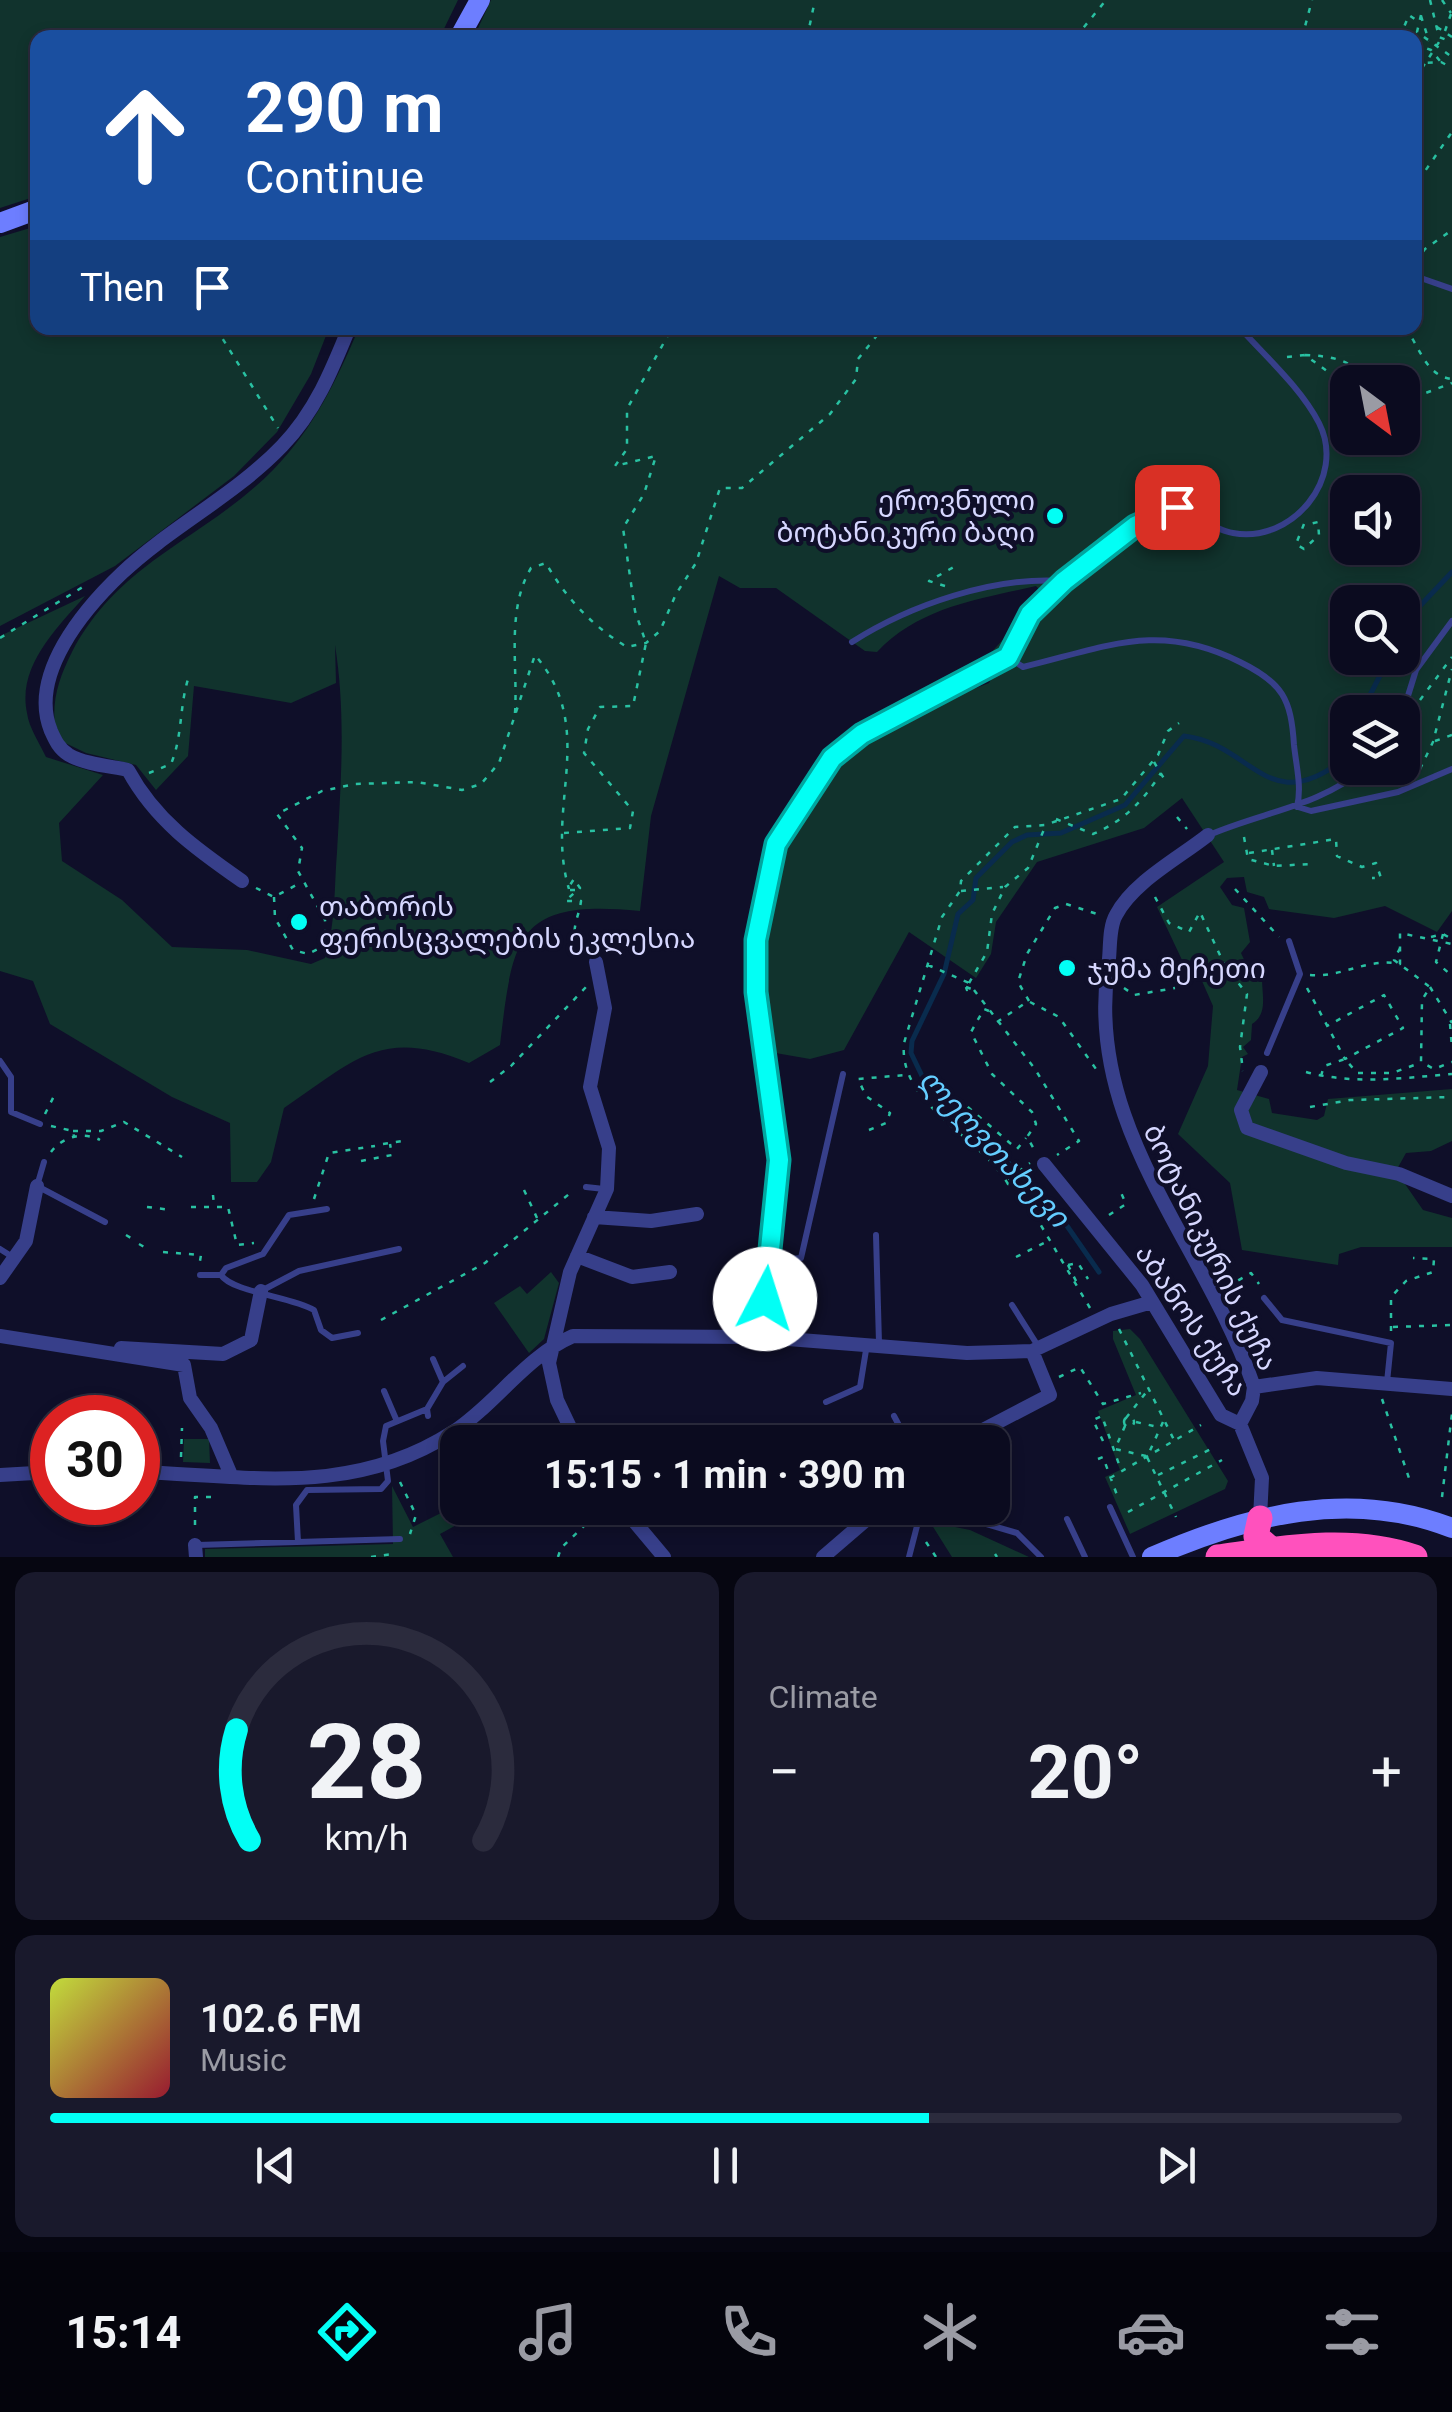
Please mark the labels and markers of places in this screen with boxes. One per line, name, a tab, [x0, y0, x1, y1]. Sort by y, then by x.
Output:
pin	[1135, 465, 1220, 550]
place label: ეროვნული ბოტანიკური ბაღი	[776, 484, 1035, 549]
marker: ეროვნული ბოტანიკური ბაღი	[1044, 505, 1066, 527]
place label: თაბორის ფერისცვალების ეკლესია	[319, 890, 695, 955]
marker: თაბორის ფერისცვალების ეკლესია	[288, 911, 310, 933]
place label: ჯუმა მეჩეთი	[1087, 952, 1266, 985]
marker: ჯუმა მეჩეთი	[1056, 957, 1078, 979]

